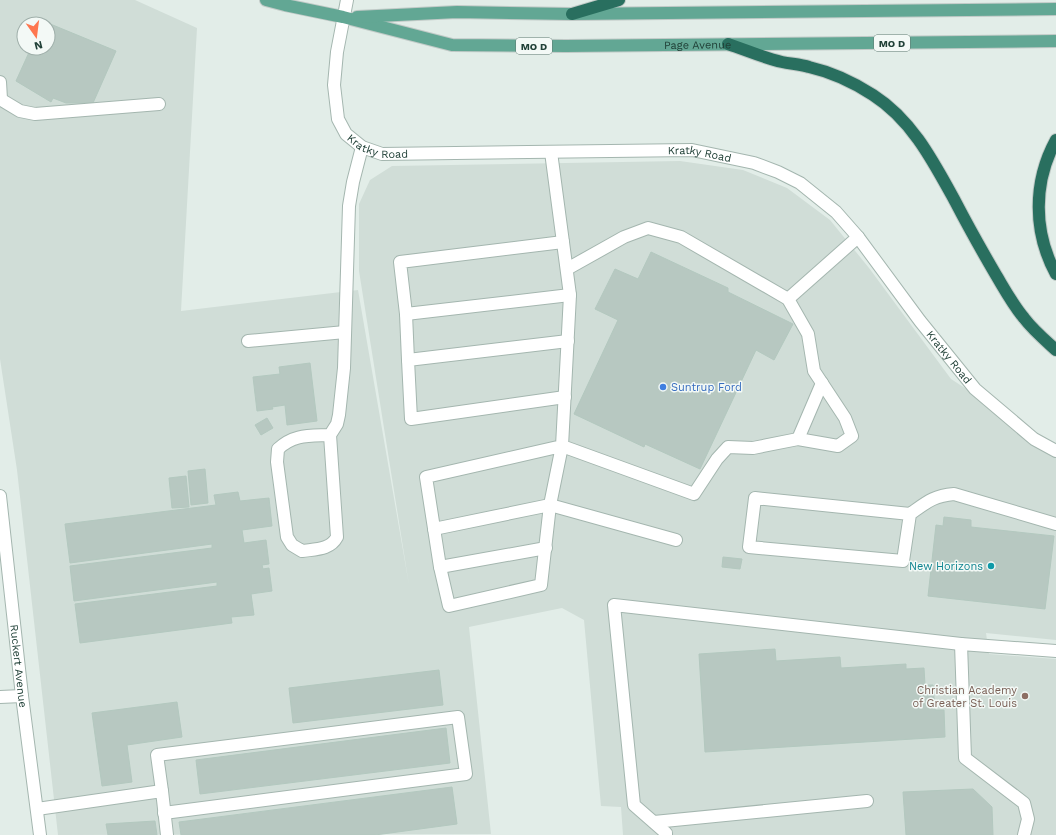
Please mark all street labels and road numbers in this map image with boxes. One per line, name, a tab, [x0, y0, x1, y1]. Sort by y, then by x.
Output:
road number: MO D	[874, 35, 910, 51]
road number: MO D	[516, 38, 552, 54]
street label: Page Avenue	[664, 38, 731, 52]
street label: Kratky Road	[345, 131, 408, 161]
street label: Kratky Road	[668, 143, 733, 165]
street label: Kratky Road	[924, 328, 974, 386]
street label: Ruckert Avenue	[8, 624, 30, 708]

